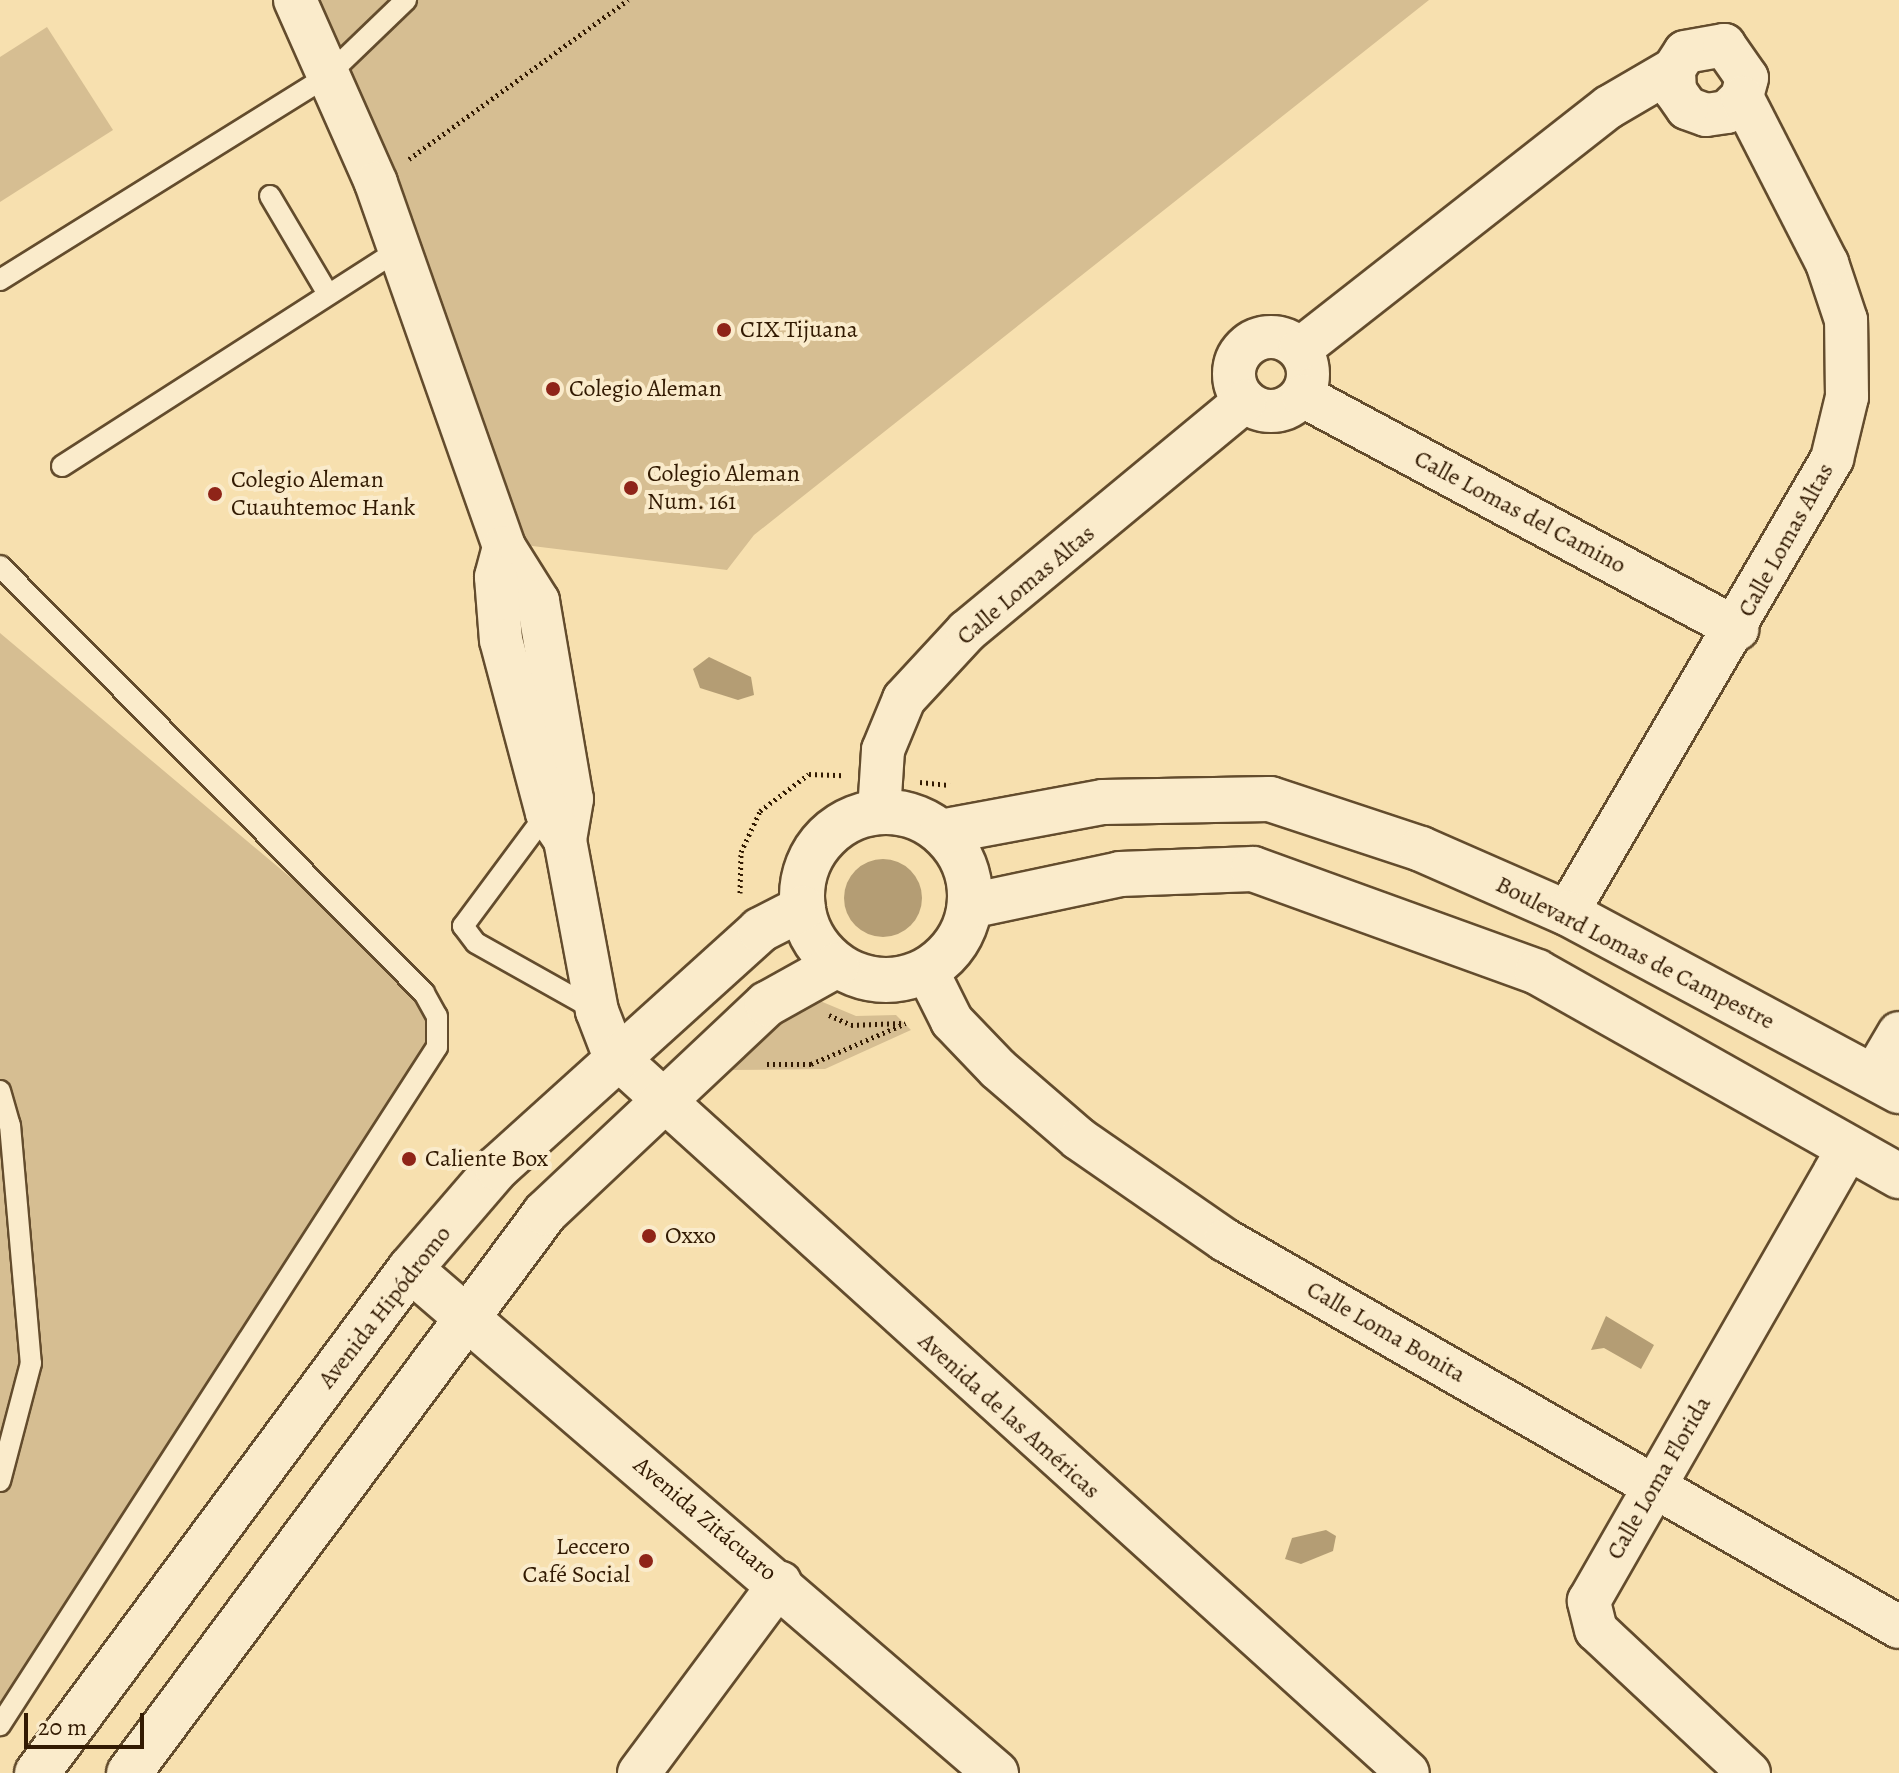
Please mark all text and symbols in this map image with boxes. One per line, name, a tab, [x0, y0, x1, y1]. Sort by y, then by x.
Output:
place label: CIX Tijuana	[740, 316, 858, 344]
marker: CIX Tijuana	[715, 321, 733, 339]
place label: Colegio Aleman	[569, 375, 722, 403]
marker: Colegio Aleman	[544, 380, 562, 398]
street label: Calle Lomas del Camino	[1409, 444, 1631, 580]
street label: Calle Lomas Altas	[1732, 458, 1840, 622]
place label: Colegio Aleman Num. 161	[647, 460, 800, 516]
place label: Colegio Aleman Cuauhtemoc Hank	[231, 466, 415, 522]
marker: Colegio Aleman Num. 161	[622, 479, 640, 497]
marker: Colegio Aleman Cuauhtemoc Hank	[206, 485, 224, 503]
street label: Calle Lomas Altas	[951, 519, 1101, 651]
street label: Boulevard Lomas de Campestre	[1491, 870, 1779, 1036]
place label: Caliente Box	[425, 1145, 548, 1173]
marker: Caliente Box	[400, 1150, 418, 1168]
street label: Avenida Hipódromo	[313, 1220, 457, 1394]
place label: Oxxo	[665, 1222, 716, 1250]
marker: Oxxo	[640, 1227, 658, 1245]
street label: Calle Loma Bonita	[1302, 1275, 1470, 1389]
street label: Avenida de las Américas	[912, 1327, 1106, 1505]
street label: Calle Loma Florida	[1601, 1391, 1717, 1565]
street label: Avenida Zitácuaro	[628, 1451, 782, 1587]
place label: Leccero Café Social	[523, 1533, 630, 1589]
marker: Leccero Café Social	[637, 1552, 655, 1570]
scale bar	[28, 1697, 148, 1747]
text: 20 m	[38, 1711, 87, 1743]

